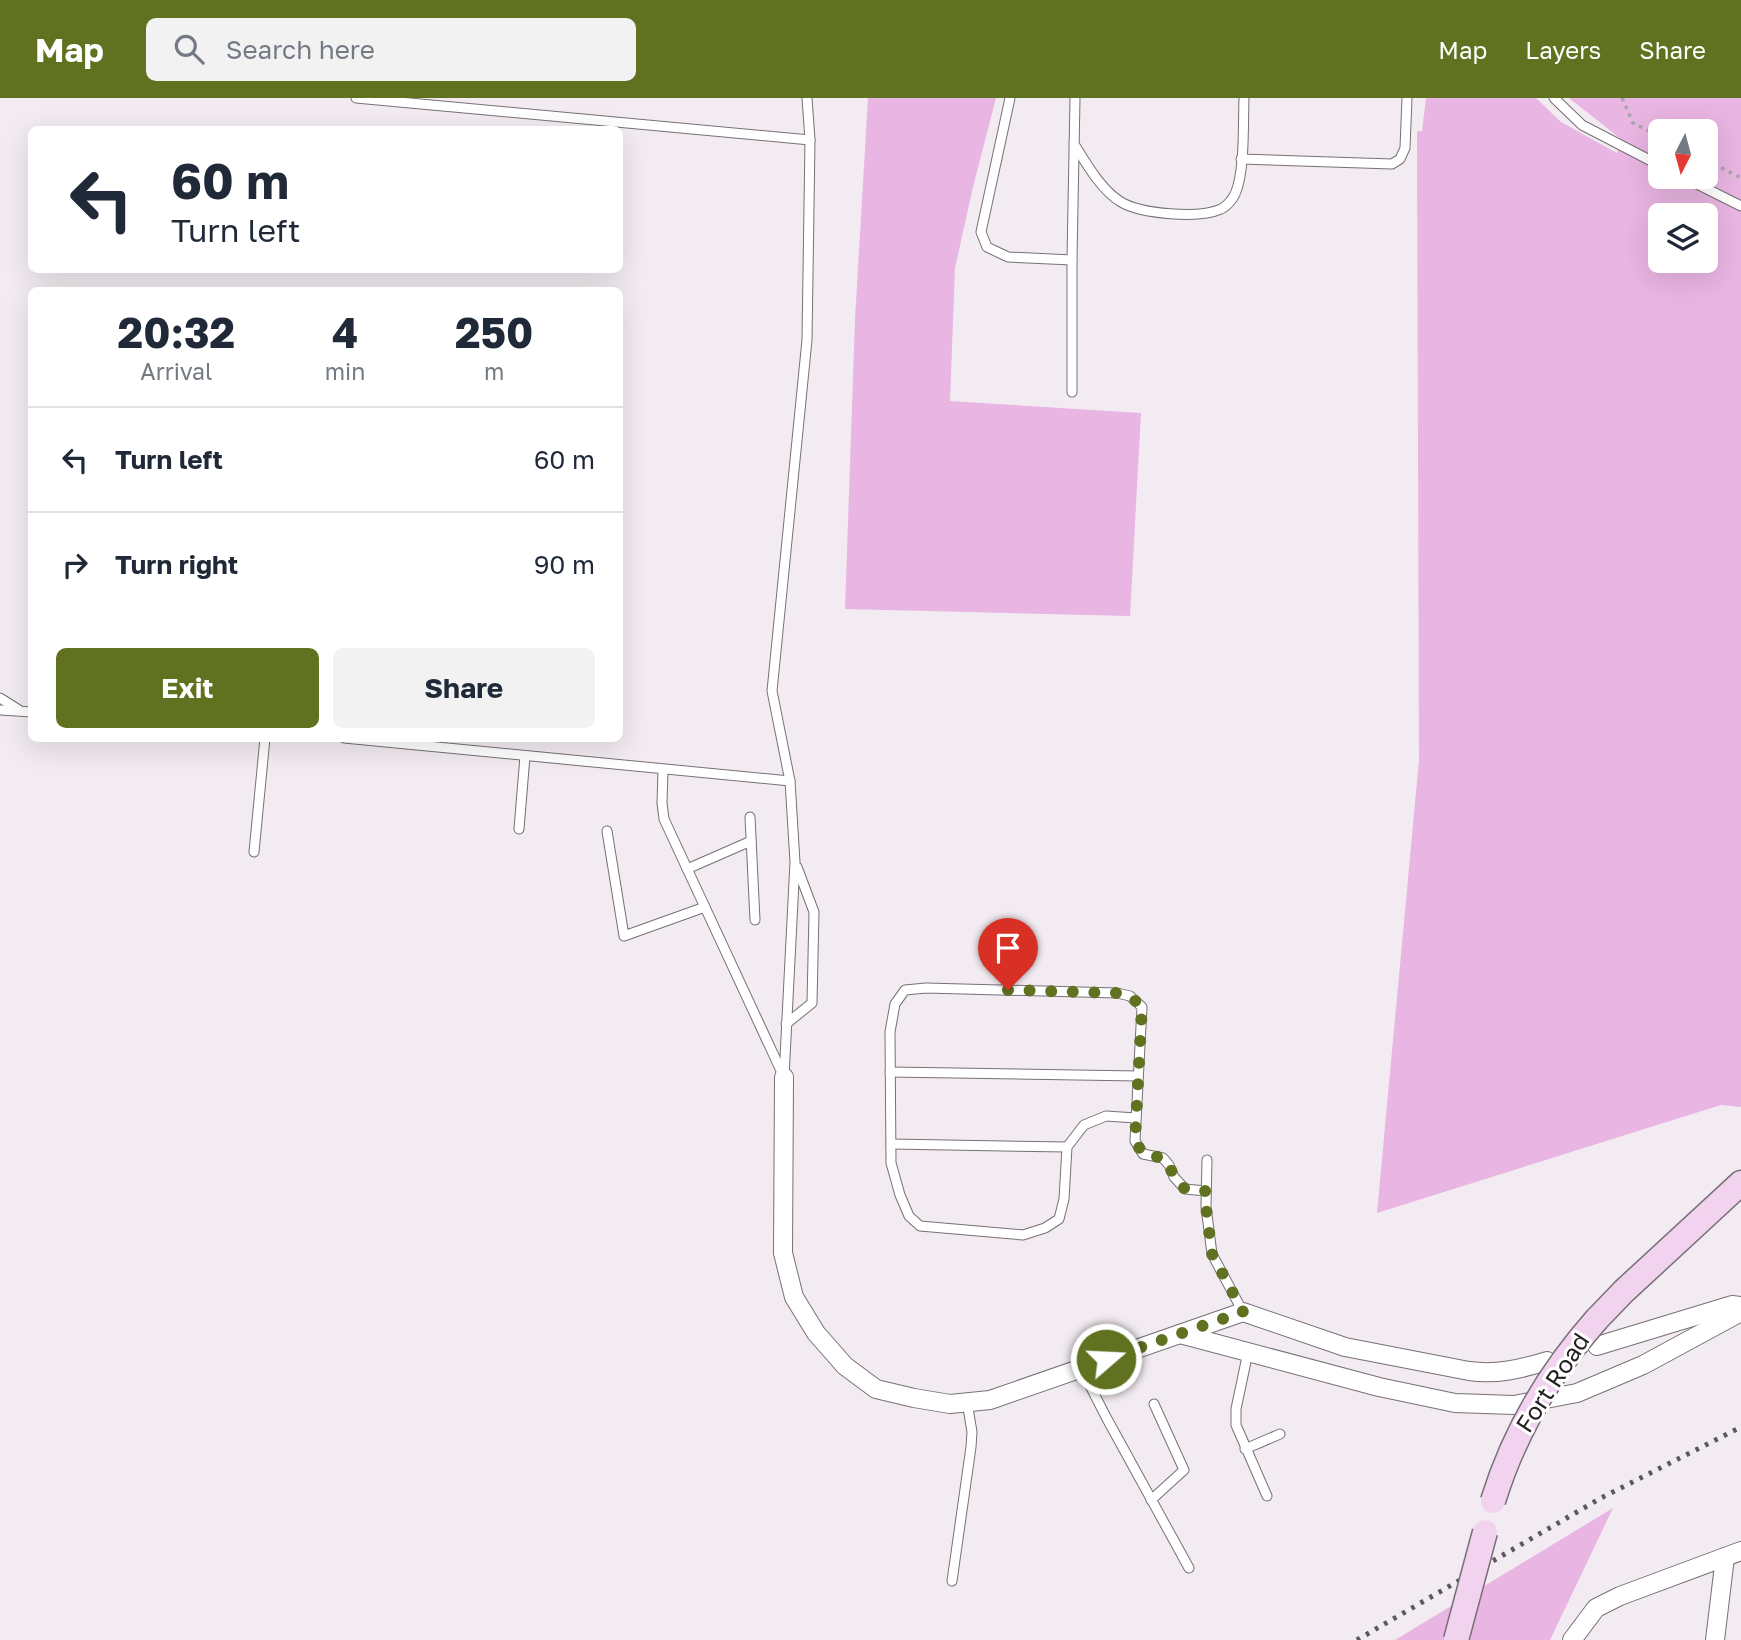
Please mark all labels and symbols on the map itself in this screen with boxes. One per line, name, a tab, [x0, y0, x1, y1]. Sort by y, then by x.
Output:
north arrow	[1648, 119, 1718, 189]
pin	[978, 918, 1038, 990]
position arrow	[1069, 1322, 1143, 1396]
street label: Fort Road	[1509, 1327, 1595, 1437]

